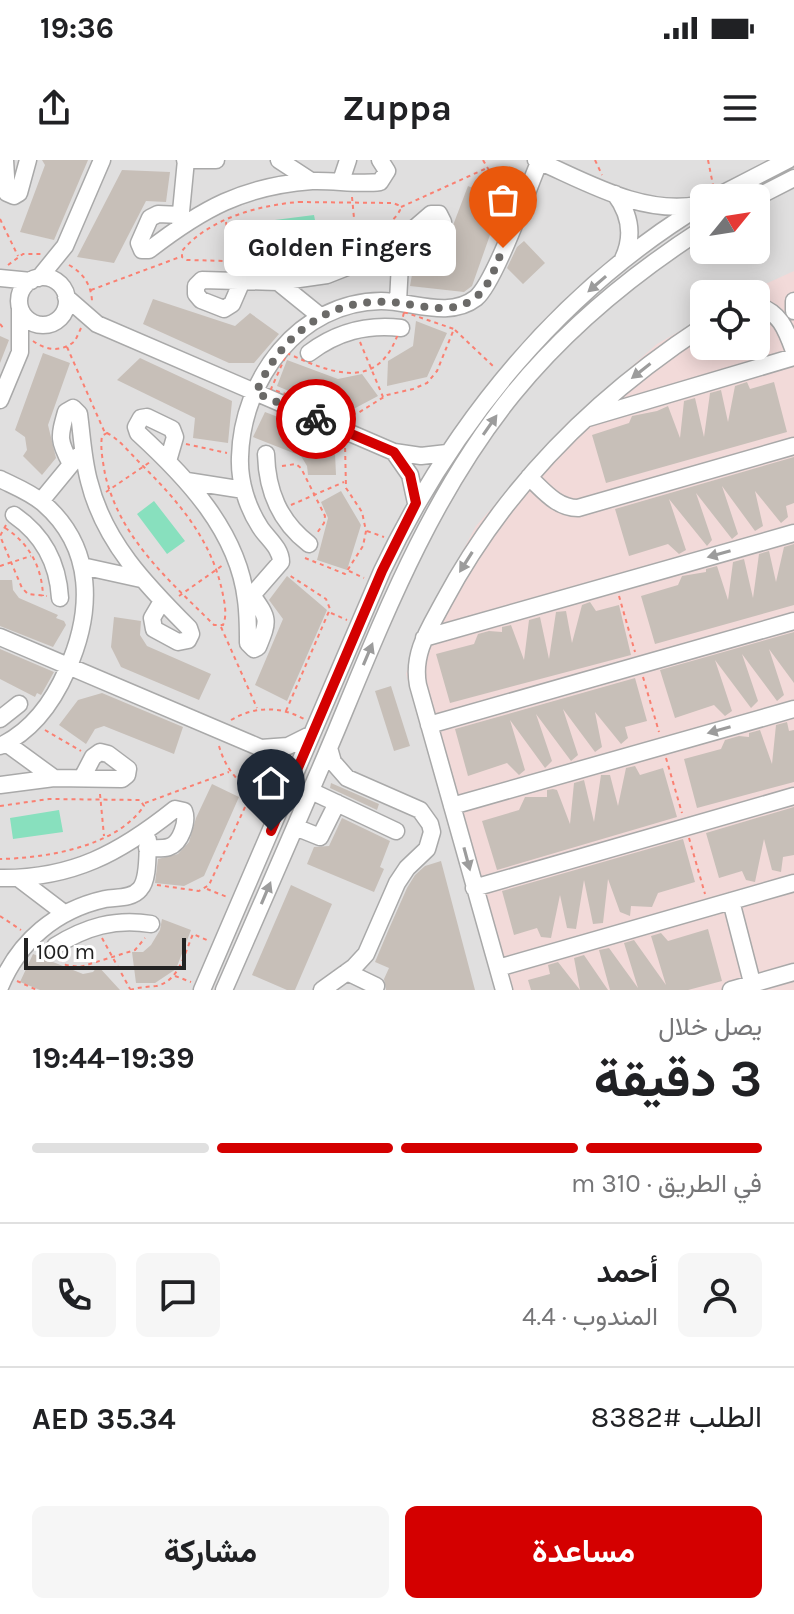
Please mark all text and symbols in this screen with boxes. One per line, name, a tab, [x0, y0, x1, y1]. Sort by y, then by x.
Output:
text: 19:36	[40, 10, 114, 46]
icon: share	[32, 86, 76, 130]
icon: menu	[718, 86, 762, 130]
text: Zuppa	[342, 87, 452, 129]
pin	[469, 166, 537, 248]
icon: bag	[481, 178, 525, 222]
north arrow	[690, 184, 770, 264]
map controls	[690, 184, 770, 360]
callout: Golden Fingers	[223, 220, 455, 276]
text: Golden Fingers	[248, 232, 432, 263]
one-way arrow	[587, 275, 607, 292]
button: locate	[690, 280, 770, 360]
one-way arrow	[631, 362, 651, 379]
courier	[276, 379, 356, 459]
icon: bike	[294, 397, 338, 441]
one-way arrow	[482, 414, 497, 435]
one-way arrow	[706, 549, 731, 561]
one-way arrow	[460, 551, 474, 573]
one-way arrow	[362, 642, 375, 666]
one-way arrow	[706, 724, 730, 737]
pin	[237, 749, 305, 831]
icon: home	[249, 761, 293, 805]
one-way arrow	[461, 846, 473, 871]
one-way arrow	[260, 881, 273, 905]
scale bar	[24, 934, 186, 970]
text: 100 m	[36, 939, 95, 965]
text: يصل خلال	[658, 1011, 762, 1042]
text: 19:39–19:44	[32, 1040, 195, 1076]
text: 3 دقيقة	[594, 1048, 762, 1109]
text: في الطريق · 310 m	[571, 1168, 762, 1199]
button: phone	[32, 1253, 116, 1337]
button: chat	[136, 1253, 220, 1337]
button: person	[678, 1253, 762, 1337]
text: أحمد	[596, 1254, 658, 1290]
text: المندوب · 4.4	[522, 1301, 658, 1332]
text: الطلب #8382	[591, 1399, 762, 1435]
text: AED 35.34	[32, 1401, 176, 1437]
button: مشاركة	[32, 1506, 389, 1598]
button: مساعدة	[405, 1506, 762, 1598]

